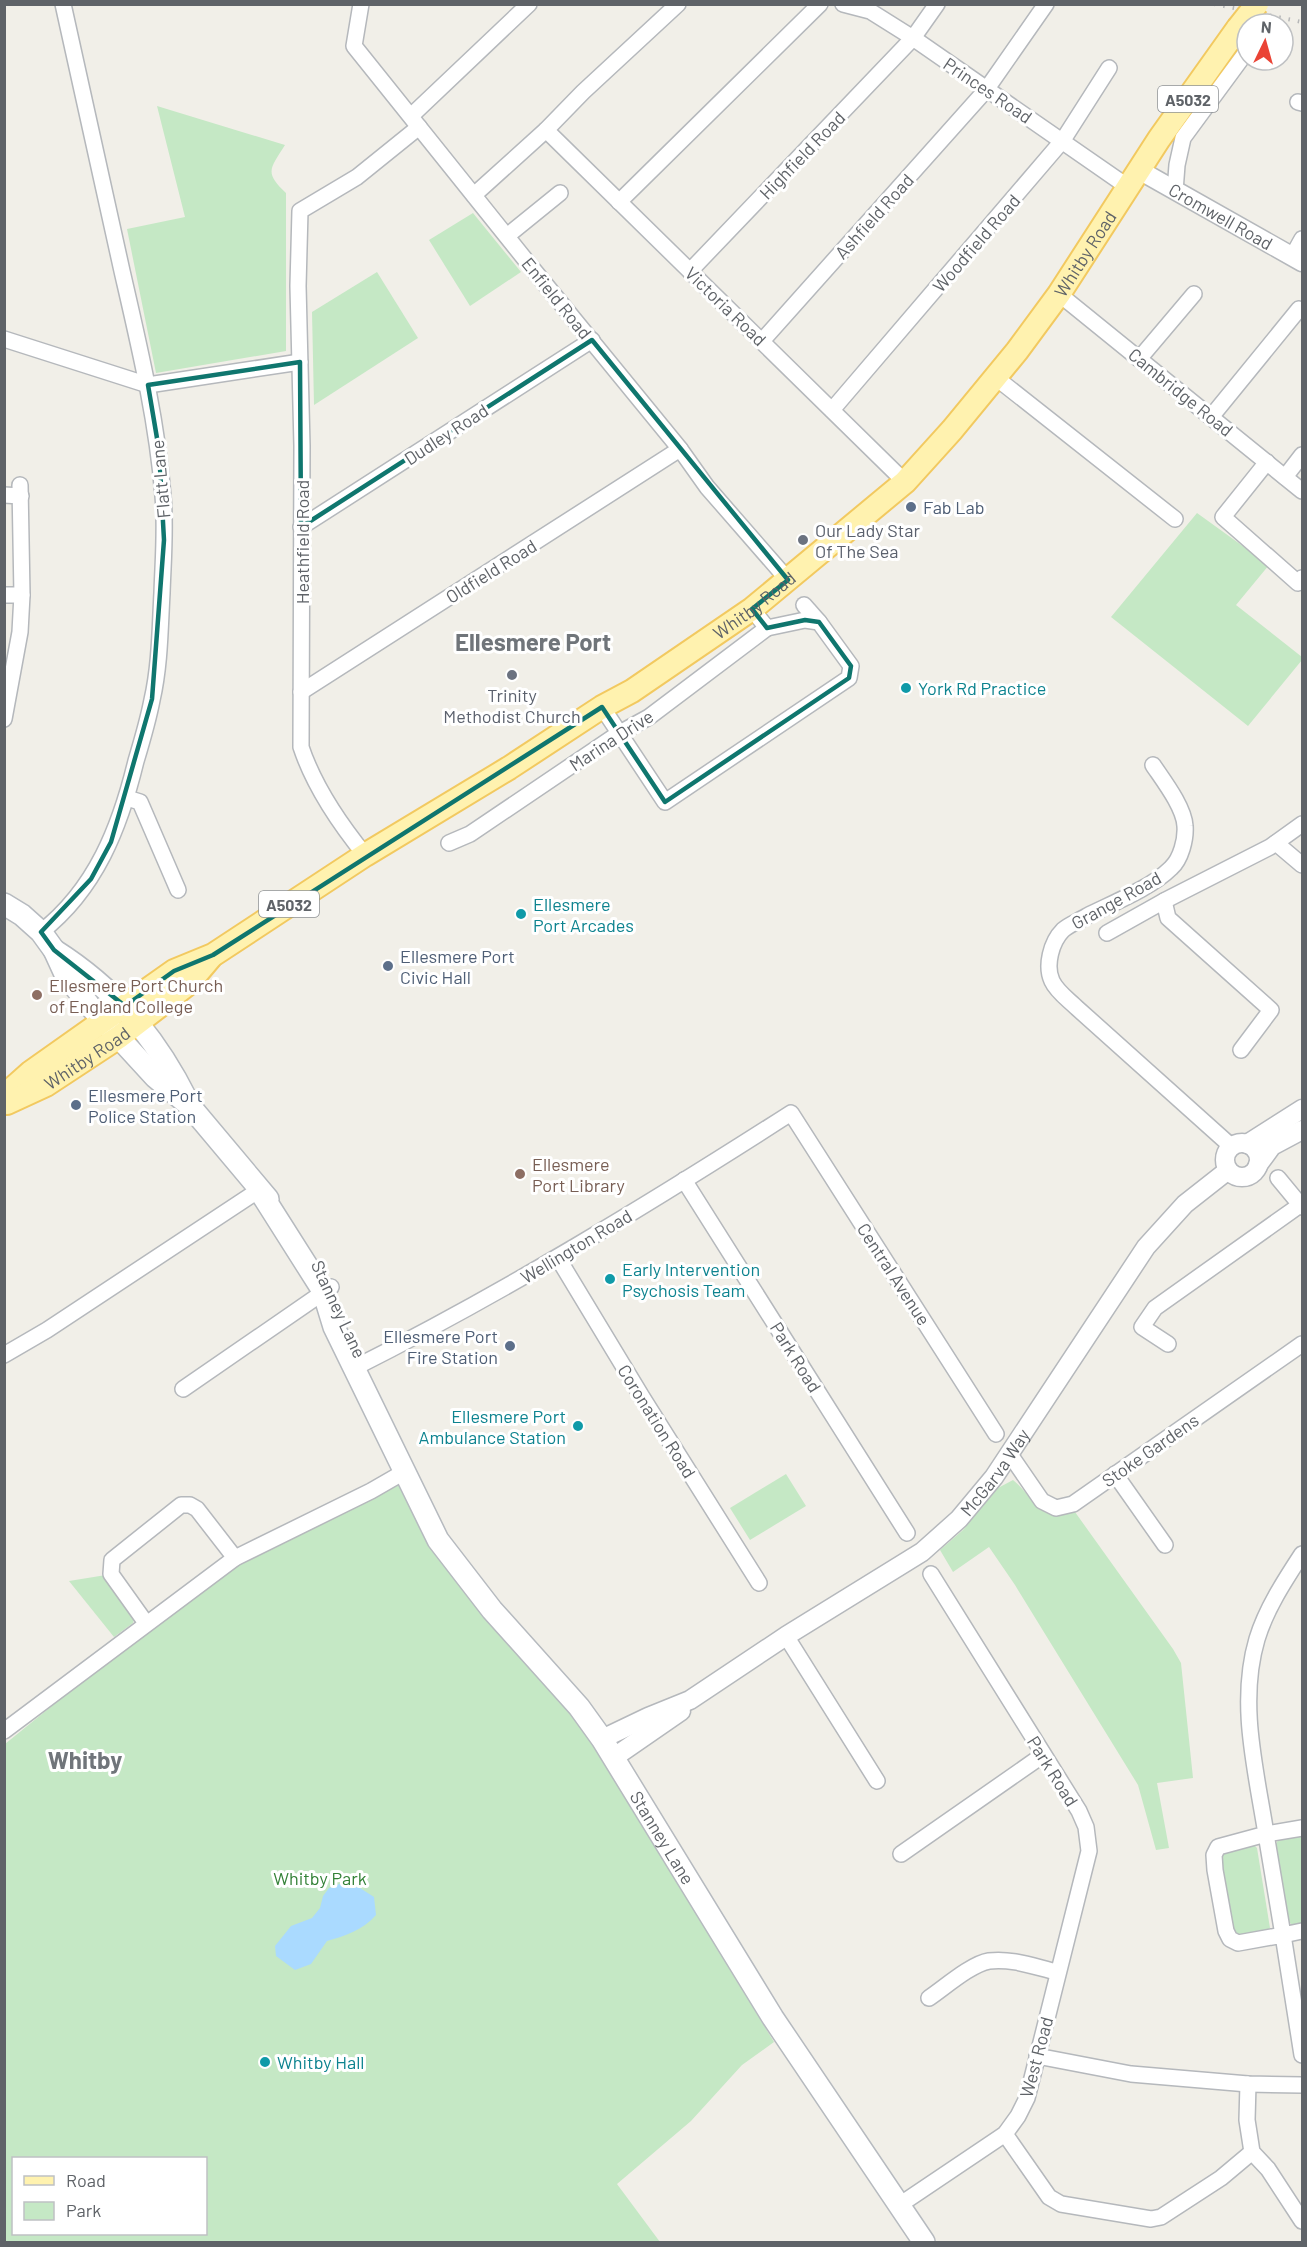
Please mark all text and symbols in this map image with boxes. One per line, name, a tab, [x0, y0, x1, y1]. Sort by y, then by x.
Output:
north arrow	[1235, 12, 1295, 72]
text: N	[1260, 17, 1272, 36]
street label: Princes Road	[939, 52, 1037, 128]
road number: A5032	[1158, 86, 1218, 112]
street label: Highfield Road	[755, 106, 849, 204]
street label: Ashfield Road	[830, 169, 918, 263]
street label: Cromwell Road	[1165, 178, 1277, 254]
street label: Woodfield Road	[928, 190, 1024, 296]
street label: Whitby Road	[1049, 207, 1121, 301]
street label: Enfield Road	[517, 253, 597, 343]
street label: Victoria Road	[681, 262, 771, 350]
street label: Cambridge Road	[1124, 343, 1238, 441]
street label: Dudley Road	[400, 399, 492, 469]
street label: Flatt Lane	[146, 439, 174, 519]
street label: Heathfield Road	[291, 480, 313, 604]
place label: Fab Lab	[923, 496, 985, 518]
marker: Fab Lab	[904, 500, 918, 514]
place label: Our Lady Star Of The Sea	[815, 519, 920, 562]
marker: Our Lady Star Of The Sea	[796, 533, 810, 547]
street label: Oldfield Road	[441, 534, 541, 608]
street label: Whitby Road	[709, 567, 800, 644]
district label: Ellesmere Port	[455, 627, 611, 656]
marker: Trinity Methodist Church	[505, 668, 519, 682]
place label: York Rd Practice	[918, 677, 1046, 699]
marker: York Rd Practice	[899, 681, 913, 695]
place label: Trinity Methodist Church	[443, 684, 581, 727]
street label: Marina Drive	[565, 705, 657, 775]
street label: Grange Road	[1067, 866, 1165, 934]
road number: A5032	[259, 891, 319, 917]
place label: Ellesmere Port Arcades	[533, 893, 634, 936]
marker: Ellesmere Port Arcades	[514, 907, 528, 921]
place label: Ellesmere Port Civic Hall	[400, 945, 515, 988]
marker: Ellesmere Port Civic Hall	[381, 959, 395, 973]
place label: Ellesmere Port Church of England College	[49, 974, 223, 1017]
marker: Ellesmere Port Church of England College	[30, 988, 44, 1002]
street label: Whitby Road	[40, 1022, 134, 1094]
place label: Ellesmere Port Police Station	[88, 1084, 203, 1127]
marker: Ellesmere Port Police Station	[69, 1098, 83, 1112]
place label: Ellesmere Port Library	[532, 1153, 625, 1196]
marker: Ellesmere Port Library	[513, 1167, 527, 1181]
street label: Wellington Road	[516, 1204, 636, 1288]
street label: Central Avenue	[853, 1219, 935, 1329]
street label: Stanney Lane	[307, 1257, 371, 1361]
place label: Early Intervention Psychosis Team	[622, 1258, 760, 1301]
marker: Early Intervention Psychosis Team	[603, 1272, 617, 1286]
street label: Park Road	[766, 1318, 826, 1396]
place label: Ellesmere Port Fire Station	[383, 1325, 498, 1368]
marker: Ellesmere Port Fire Station	[503, 1339, 517, 1353]
street label: Coronation Road	[613, 1360, 701, 1482]
place label: Ellesmere Port Ambulance Station	[418, 1405, 566, 1448]
street label: Stoke Gardens	[1097, 1409, 1203, 1491]
marker: Ellesmere Port Ambulance Station	[571, 1419, 585, 1433]
street label: McGarva Way	[955, 1424, 1034, 1520]
street label: Park Road	[1023, 1732, 1083, 1810]
district label: Whitby	[48, 1745, 122, 1774]
street label: Stanney Lane	[625, 1787, 699, 1888]
park label: Whitby Park	[273, 1867, 367, 1889]
street label: West Road	[1015, 2014, 1057, 2100]
place label: Whitby Hall	[277, 2051, 364, 2073]
marker: Whitby Hall	[258, 2055, 272, 2069]
legend	[12, 2157, 207, 2235]
text: Road	[66, 2169, 106, 2191]
text: Park	[66, 2199, 101, 2221]

